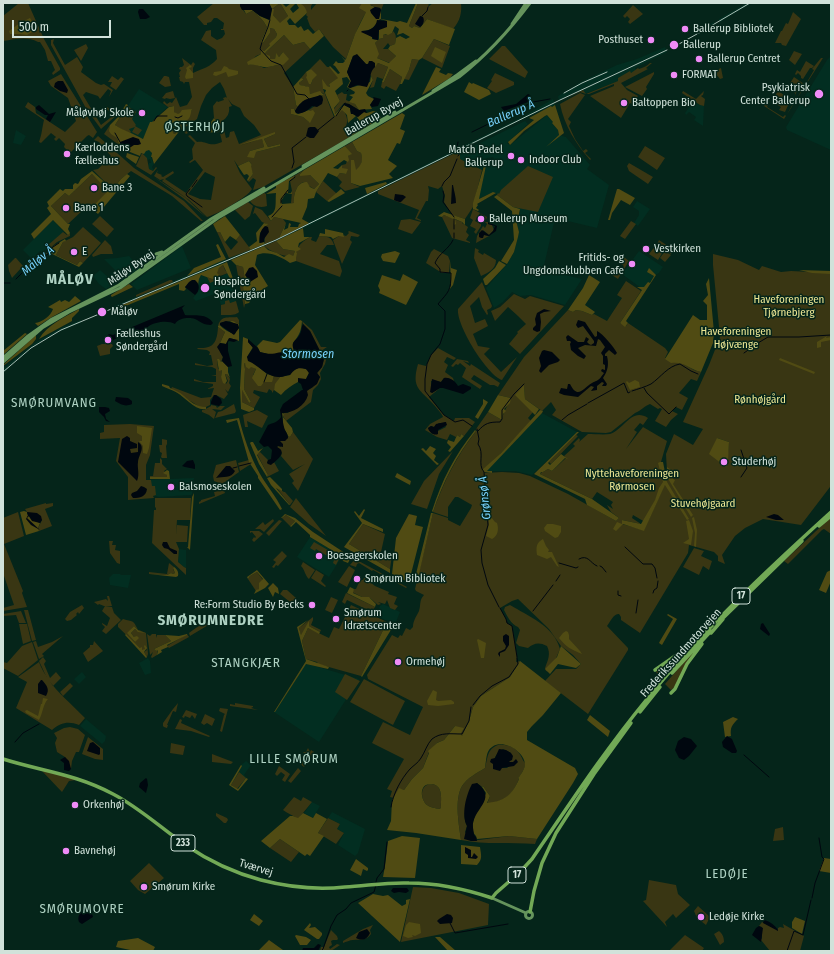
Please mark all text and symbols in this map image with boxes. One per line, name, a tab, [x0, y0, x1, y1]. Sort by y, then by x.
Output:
scale bar	[14, 12, 113, 38]
text: 500 m	[19, 20, 49, 34]
place label: Ballerup Bibliotek	[693, 22, 774, 36]
marker: Ballerup Bibliotek	[680, 24, 690, 34]
place label: Posthuset	[598, 33, 643, 47]
marker: Posthuset	[646, 35, 656, 45]
place label: Ballerup	[683, 38, 721, 52]
marker: Ballerup	[668, 39, 680, 51]
place label: Ballerup Centret	[707, 52, 780, 66]
marker: Ballerup Centret	[694, 54, 704, 64]
place label: FORMAT	[682, 68, 718, 82]
marker: FORMAT	[669, 70, 679, 80]
place label: Psykiatrisk Center Ballerup	[740, 81, 810, 107]
marker: Psykiatrisk Center Ballerup	[813, 88, 825, 100]
street label: Ballerup Byvej	[343, 95, 405, 139]
place label: Baltoppen Bio	[632, 96, 696, 110]
water label: Ballerup Å	[485, 97, 537, 131]
marker: Baltoppen Bio	[619, 98, 629, 108]
place label: Måløvhøj Skole	[66, 106, 134, 120]
marker: Måløvhøj Skole	[137, 108, 147, 118]
district label: ØSTERHØJ	[164, 119, 226, 135]
place label: Kærloddens fælleshus	[75, 141, 129, 167]
place label: Match Padel Ballerup	[448, 143, 503, 169]
marker: Kærloddens fælleshus	[62, 149, 72, 159]
marker: Match Padel Ballerup	[506, 151, 516, 161]
place label: Indoor Club	[529, 153, 582, 167]
marker: Indoor Club	[516, 155, 526, 165]
place label: Bane 3	[102, 181, 132, 195]
marker: Bane 3	[89, 183, 99, 193]
place label: Bane 1	[74, 201, 104, 215]
marker: Bane 1	[61, 203, 71, 213]
place label: Ballerup Museum	[489, 212, 567, 226]
marker: Ballerup Museum	[476, 214, 486, 224]
place label: Vestkirken	[654, 242, 701, 256]
water label: Måløv Å	[19, 243, 57, 279]
marker: Vestkirken	[641, 244, 651, 254]
place label: E	[82, 245, 87, 259]
marker: E	[69, 247, 79, 257]
street label: Måløv Byvej	[105, 248, 157, 288]
place label: Fritids- og Ungdomsklubben Cafe	[523, 251, 624, 277]
marker: Fritids- og Ungdomsklubben Cafe	[627, 259, 637, 269]
district label: MÅLØV	[46, 271, 94, 289]
place label: Hospice Søndergård	[214, 275, 266, 301]
marker: Hospice Søndergård	[199, 282, 211, 294]
park label: Haveforeningen Tjørnebjerg	[754, 293, 824, 319]
place label: Måløv	[111, 305, 138, 319]
marker: Måløv	[96, 306, 108, 318]
park label: Haveforeningen Højvænge	[701, 325, 771, 351]
place label: Fælleshus Søndergård	[116, 327, 168, 353]
marker: Fælleshus Søndergård	[103, 335, 113, 345]
water label: Stormosen	[282, 348, 334, 362]
park label: Rønhøjgård	[734, 393, 786, 407]
district label: SMØRUMVANG	[11, 395, 97, 411]
place label: Studerhøj	[732, 455, 776, 469]
marker: Studerhøj	[719, 457, 729, 467]
park label: Nyttehaveforeningen Rørmosen	[585, 467, 679, 493]
water label: Grønsø Å	[476, 476, 494, 520]
place label: Balsmoseskolen	[179, 480, 252, 494]
marker: Balsmoseskolen	[166, 482, 176, 492]
park label: Stuvehøjgaard	[671, 497, 735, 511]
place label: Boesagerskolen	[327, 549, 398, 563]
marker: Boesagerskolen	[314, 551, 324, 561]
place label: Smørum Bibliotek	[365, 572, 445, 586]
marker: Smørum Bibliotek	[352, 574, 362, 584]
road number: 17	[732, 588, 750, 604]
place label: Re:Form Studio By Becks	[194, 598, 304, 612]
marker: Re:Form Studio By Becks	[307, 600, 317, 610]
place label: Smørum Idrætscenter	[344, 606, 401, 632]
street label: Frederikssundmotorvejen	[638, 606, 724, 700]
district label: SMØRUMNEDRE	[157, 612, 265, 630]
marker: Smørum Idrætscenter	[331, 614, 341, 624]
district label: STANGKJÆR	[211, 655, 281, 671]
place label: Ormehøj	[406, 655, 445, 669]
marker: Ormehøj	[393, 657, 403, 667]
district label: LILLE SMØRUM	[249, 751, 339, 767]
place label: Orkenhøj	[83, 798, 124, 812]
marker: Orkenhøj	[70, 800, 80, 810]
road number: 233	[171, 835, 195, 851]
place label: Bavnehøj	[74, 844, 116, 858]
marker: Bavnehøj	[61, 846, 71, 856]
street label: Tværvej	[237, 857, 275, 879]
district label: LEDØJE	[705, 866, 749, 882]
road number: 17	[508, 867, 526, 883]
place label: Smørum Kirke	[152, 880, 215, 894]
marker: Smørum Kirke	[139, 882, 149, 892]
district label: SMØRUMOVRE	[39, 901, 125, 917]
place label: Ledøje Kirke	[709, 910, 764, 924]
marker: Ledøje Kirke	[696, 912, 706, 922]

